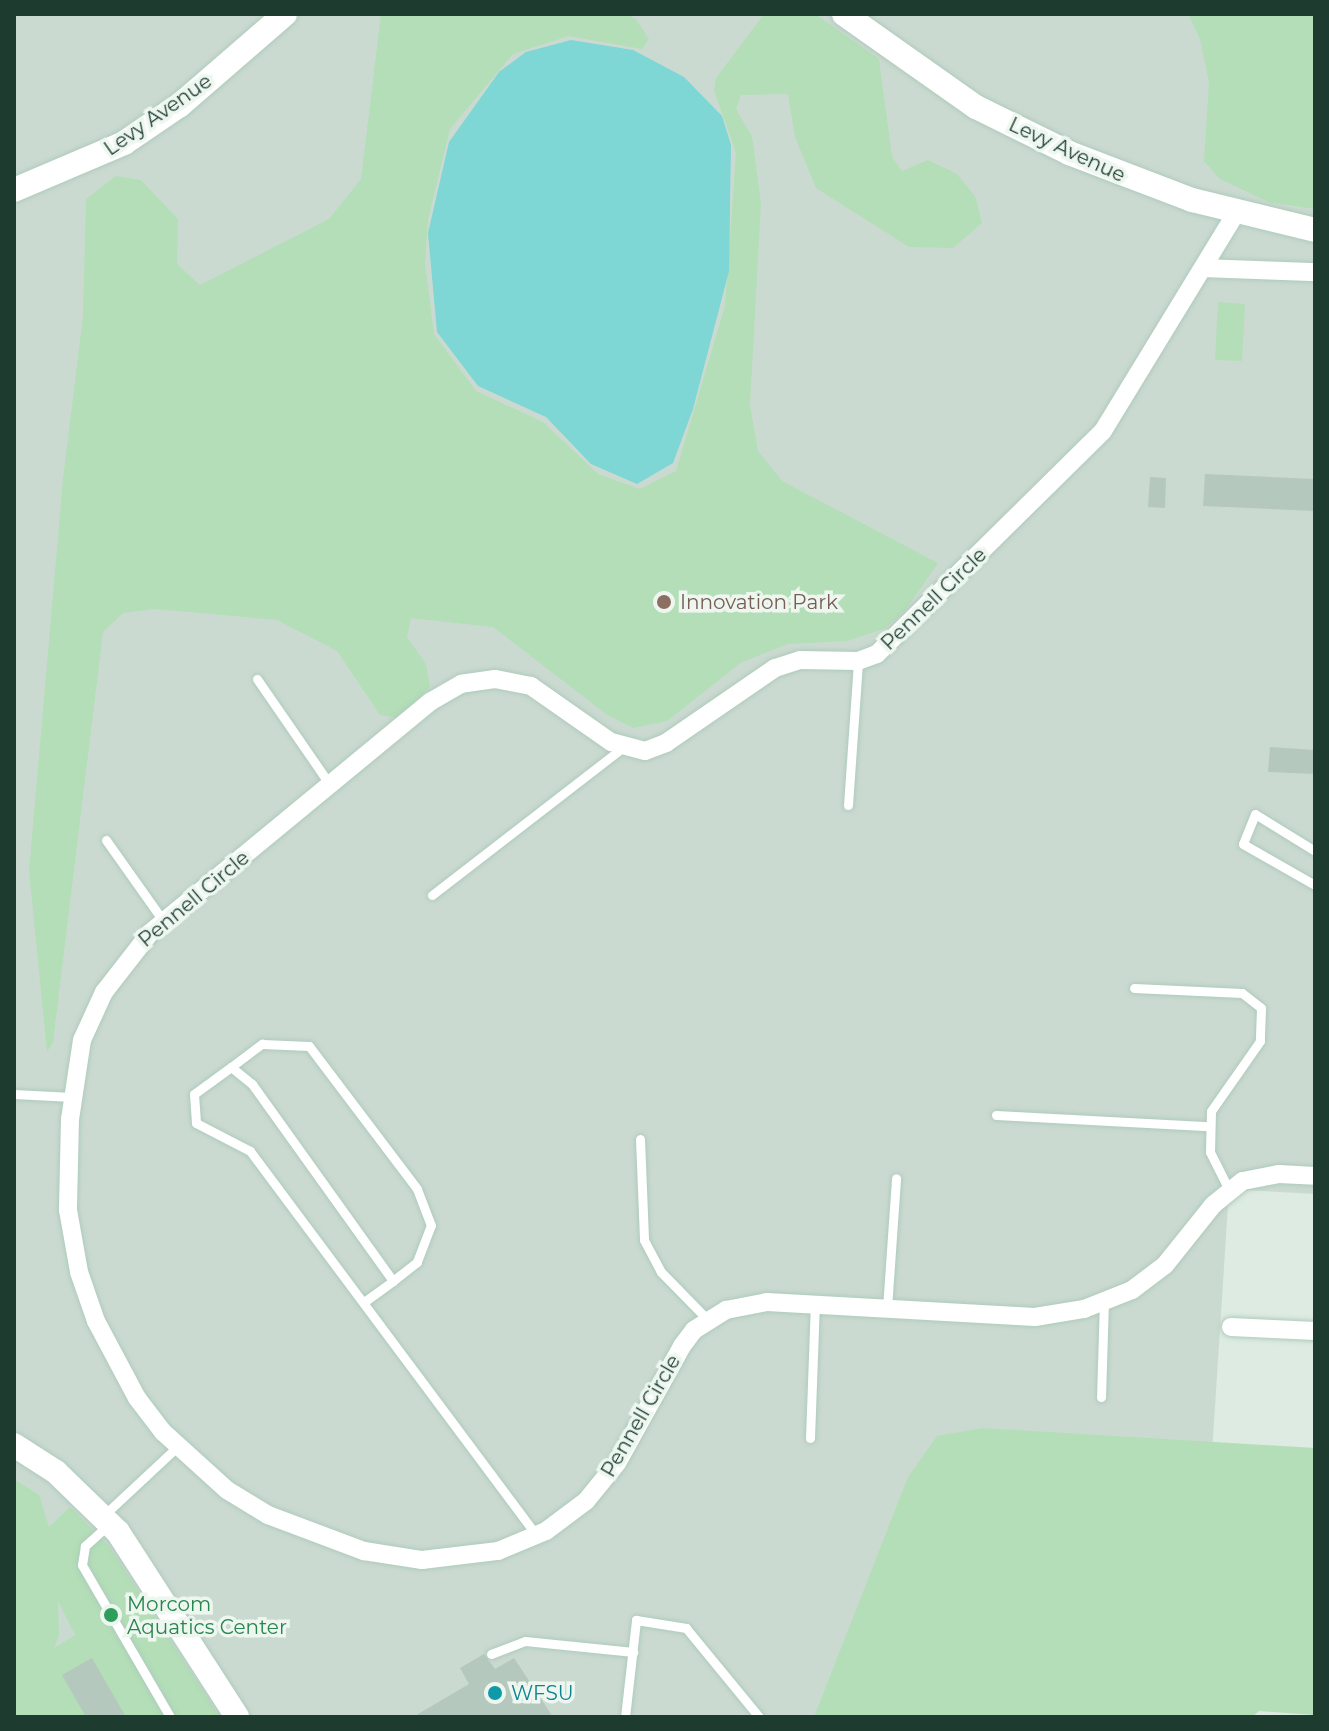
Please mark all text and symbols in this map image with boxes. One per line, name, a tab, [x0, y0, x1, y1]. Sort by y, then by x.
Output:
street label: Levy Avenue	[100, 69, 216, 161]
street label: Levy Avenue	[1005, 113, 1129, 187]
street label: Pennell Circle	[876, 543, 992, 655]
place label: Innovation Park	[680, 590, 838, 614]
marker: Innovation Park	[655, 593, 673, 611]
street label: Pennell Circle	[134, 846, 254, 952]
street label: Pennell Circle	[596, 1351, 686, 1481]
place label: Morcom Aquatics Center	[127, 1592, 287, 1639]
marker: Morcom Aquatics Center	[102, 1606, 120, 1624]
place label: WFSU	[511, 1681, 574, 1705]
marker: WFSU	[486, 1684, 504, 1702]

